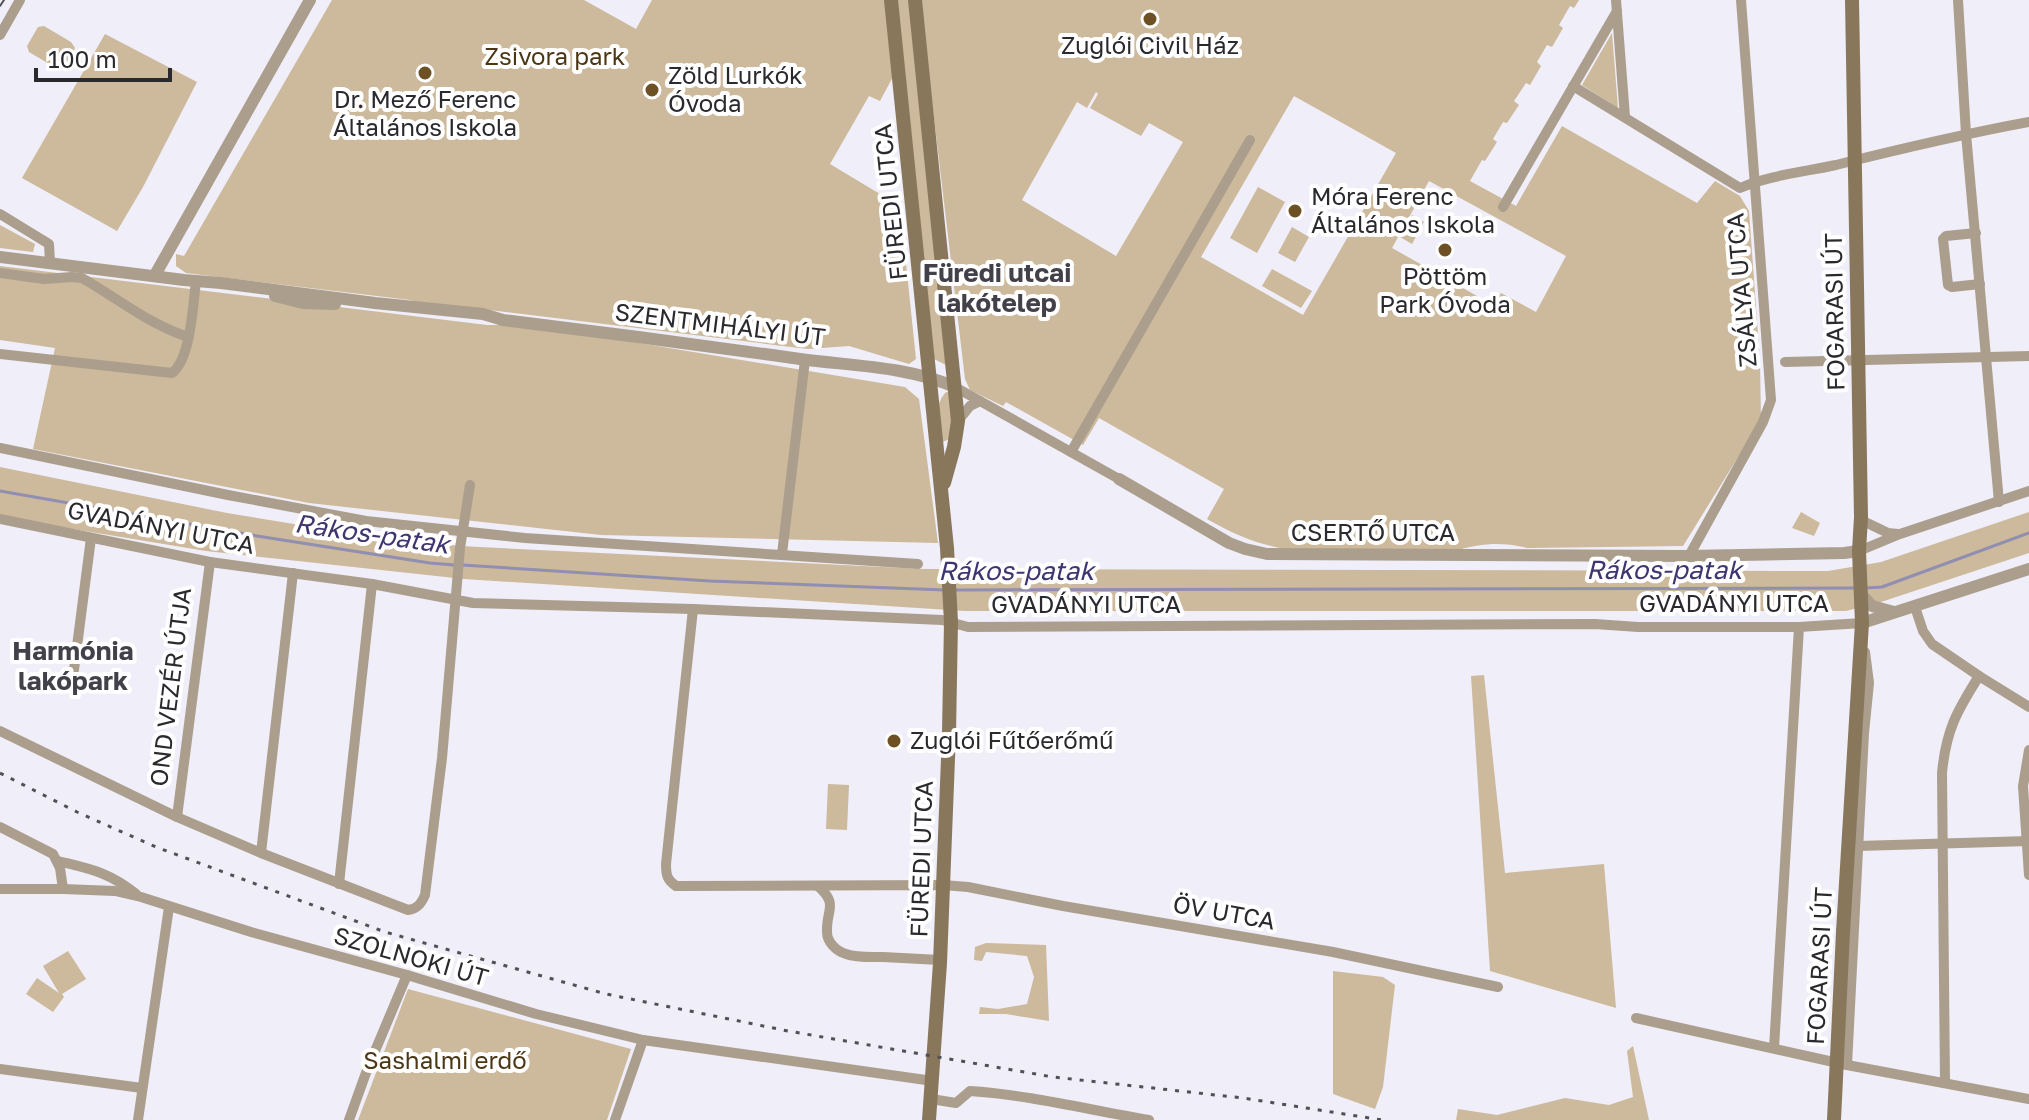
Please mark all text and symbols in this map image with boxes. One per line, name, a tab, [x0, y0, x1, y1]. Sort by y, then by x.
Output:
marker: Zuglói Civil Ház	[1141, 10, 1159, 28]
place label: Zuglói Civil Ház	[1061, 30, 1239, 59]
scale bar	[36, 32, 170, 82]
park label: Zsivora park	[485, 41, 625, 70]
text: 100 m	[48, 44, 117, 73]
place label: Zöld Lurkók Óvoda	[668, 60, 803, 117]
marker: Dr. Mező Ferenc Általános Iskola	[416, 64, 434, 82]
marker: Zöld Lurkók Óvoda	[643, 81, 661, 99]
place label: Dr. Mező Ferenc Általános Iskola	[333, 84, 517, 141]
street label: FÜREDI UTCA	[867, 123, 912, 282]
place label: Móra Ferenc Általános Iskola	[1311, 181, 1495, 238]
marker: Móra Ferenc Általános Iskola	[1286, 202, 1304, 220]
street label: ZSÁLYA UTCA	[1719, 212, 1762, 369]
street label: FOGARASI ÚT	[1818, 233, 1849, 391]
marker: Pöttöm Park Óvoda	[1436, 241, 1454, 259]
district label: Füredi utcai lakótelep	[923, 257, 1071, 318]
place label: Pöttöm Park Óvoda	[1379, 261, 1511, 318]
street label: SZENTMIHÁLYI ÚT	[613, 296, 827, 351]
street label: GVADÁNYI UTCA	[65, 494, 257, 559]
water label: Rákos-patak	[293, 507, 454, 560]
street label: CSERTŐ UTCA	[1291, 517, 1455, 546]
water label: Rákos-patak	[1586, 554, 1744, 585]
water label: Rákos-patak	[938, 555, 1096, 586]
street label: OND VEZÉR ÚTJA	[143, 586, 196, 788]
street label: GVADÁNYI UTCA	[1639, 588, 1829, 617]
street label: GVADÁNYI UTCA	[991, 589, 1181, 618]
district label: Harmónia lakópark	[12, 635, 134, 696]
place label: Zuglói Fűtőerőmű	[910, 725, 1113, 754]
marker: Zuglói Fűtőerőmű	[885, 732, 903, 750]
street label: FÜREDI UTCA	[903, 780, 938, 938]
street label: FOGARASI ÚT	[1800, 886, 1837, 1046]
street label: ÖV UTCA	[1171, 888, 1278, 935]
street label: SZOLNOKI ÚT	[331, 920, 492, 991]
park label: Sashalmi erdő	[363, 1045, 527, 1074]

